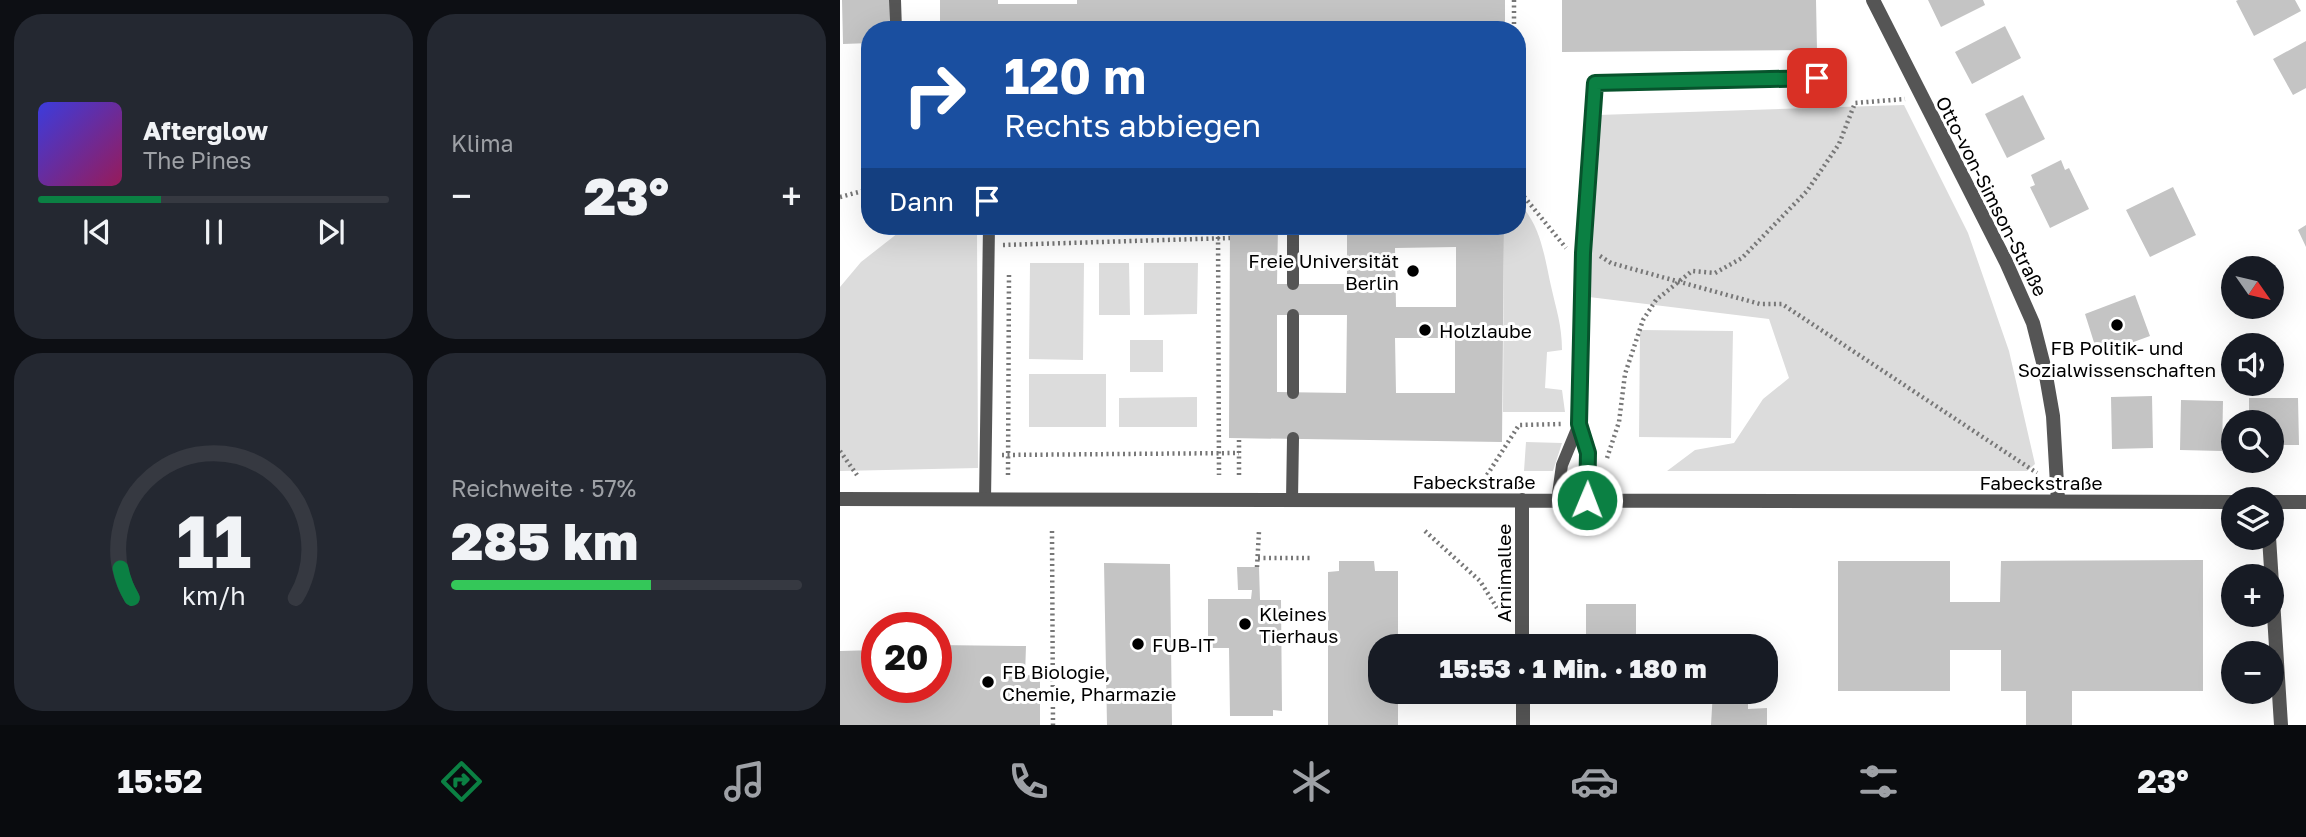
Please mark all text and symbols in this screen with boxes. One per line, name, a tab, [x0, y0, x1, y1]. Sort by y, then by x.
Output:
text: 120 m	[1004, 46, 1146, 105]
pin	[1787, 48, 1847, 108]
icon: right	[889, 49, 980, 140]
icon: arrive	[1798, 59, 1836, 97]
street label: Otto-von-Simson-Straße	[1931, 92, 2053, 300]
text: Rechts abbiegen	[1004, 106, 1261, 144]
text: Afterglow	[143, 115, 268, 146]
text: Klima	[451, 129, 514, 157]
text: The Pines	[143, 146, 251, 174]
text: 23°	[584, 164, 669, 226]
text: −	[451, 173, 472, 218]
text: +	[781, 173, 802, 218]
icon: arrive	[968, 182, 1006, 220]
text: Dann	[889, 186, 954, 217]
icon: previous	[78, 213, 116, 251]
icon: pause	[195, 213, 233, 251]
icon: next	[312, 213, 350, 251]
place label: Freie Universität Berlin	[1248, 249, 1399, 294]
north arrow	[2221, 256, 2284, 318]
map controls	[2221, 256, 2284, 704]
marker: Freie Universität Berlin	[1405, 263, 1421, 279]
marker: FB Politik- und Sozialwissenschaften	[2109, 317, 2125, 333]
place label: Holzlaube	[1439, 319, 1532, 342]
marker: Holzlaube	[1417, 322, 1433, 338]
button: sound	[2221, 333, 2284, 396]
place label: FB Politik- und Sozialwissenschaften	[2018, 336, 2216, 381]
button: search	[2221, 410, 2284, 473]
position arrow	[1550, 463, 1624, 537]
street label: Fabeckstraße	[1412, 470, 1536, 493]
street label: Fabeckstraße	[1979, 471, 2103, 494]
text: Reichweite · 57%	[451, 474, 636, 502]
button: layers	[2221, 487, 2284, 550]
text: 11	[176, 497, 251, 584]
text: 285 km	[451, 509, 638, 571]
street label: Arnimallee	[1492, 524, 1515, 622]
button: +	[2221, 564, 2284, 627]
text: km/h	[182, 580, 245, 611]
place label: Kleines Tierhaus	[1259, 602, 1338, 647]
speed limit sign: 20	[861, 612, 952, 703]
marker: Kleines Tierhaus	[1237, 616, 1253, 632]
place label: FUB-IT	[1152, 633, 1215, 656]
marker: FUB-IT	[1130, 636, 1146, 652]
button: −	[2221, 641, 2284, 704]
text: 15:53 · 1 Min. · 180 m	[1439, 653, 1707, 684]
place label: FB Biologie, Chemie, Pharmazie	[1002, 660, 1176, 705]
marker: FB Biologie, Chemie, Pharmazie	[980, 674, 996, 690]
icon: directions	[437, 757, 486, 806]
icon: music	[720, 757, 769, 806]
icon: phone	[1004, 757, 1053, 806]
icon: climate	[1287, 757, 1336, 806]
icon: car	[1570, 757, 1619, 806]
icon: filters	[1854, 757, 1903, 806]
text: 15:52	[117, 762, 202, 800]
text: 23°	[2137, 762, 2189, 800]

